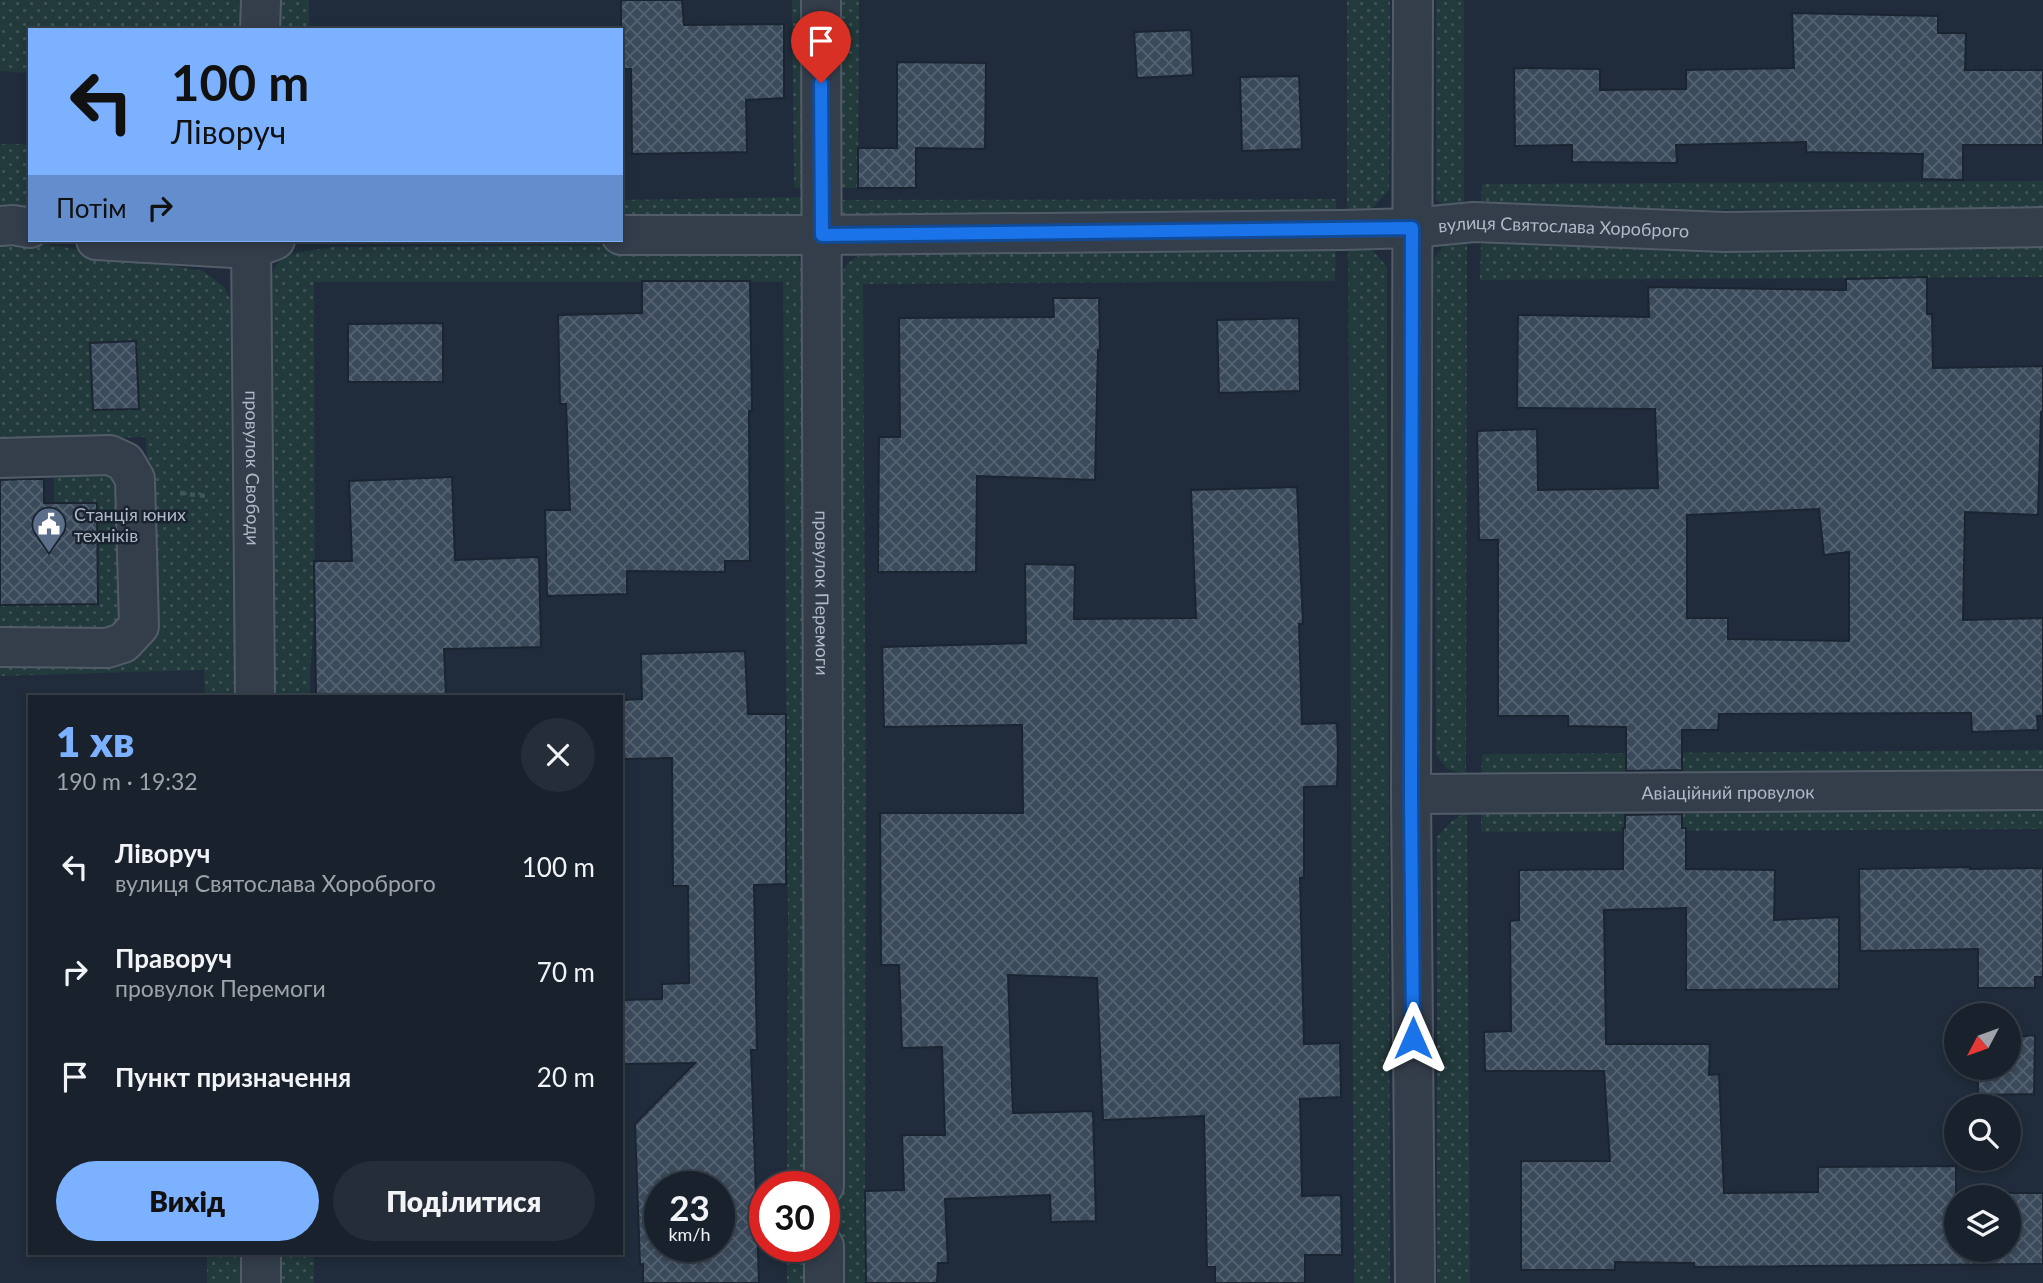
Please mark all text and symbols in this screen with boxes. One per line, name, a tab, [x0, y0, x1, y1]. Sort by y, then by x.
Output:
pin	[791, 11, 851, 83]
icon: arrive	[802, 22, 840, 60]
text: 100 m	[171, 53, 309, 111]
icon: left	[56, 56, 147, 147]
text: Ліворуч	[171, 112, 286, 151]
icon: right	[141, 189, 179, 227]
text: Потім	[56, 192, 127, 224]
street label: вулиця Святослава Хороброго	[1437, 211, 1690, 242]
street label: провулок Свободи	[241, 390, 265, 546]
place label: Станція юних техніків	[74, 503, 186, 546]
public building icon: Станція юних техніків	[30, 505, 68, 554]
street label: провулок Перемоги	[811, 510, 834, 676]
text: 1 хв	[56, 716, 134, 766]
button: close	[521, 718, 595, 792]
text: 190 m · 19:32	[56, 767, 198, 795]
street label: Авіаційний провулок	[1641, 780, 1815, 804]
text: Ліворуч	[115, 837, 211, 869]
icon: left	[56, 848, 94, 886]
text: 100 m	[522, 851, 595, 883]
text: вулиця Святослава Хороброго	[115, 869, 436, 897]
text: Праворуч	[115, 942, 232, 974]
icon: right	[56, 953, 94, 991]
text: 70 m	[537, 956, 595, 988]
text: провулок Перемоги	[115, 974, 326, 1002]
position arrow	[1376, 1001, 1450, 1075]
north arrow	[1944, 1003, 2021, 1080]
map controls	[1944, 1003, 2021, 1262]
icon: arrive	[56, 1058, 94, 1096]
text: Пункт призначення	[115, 1061, 351, 1093]
text: 20 m	[537, 1061, 595, 1093]
button: search	[1944, 1094, 2021, 1171]
button: Вихід	[56, 1161, 319, 1241]
button: Поділитися	[333, 1161, 595, 1241]
speed limit sign: 30	[749, 1171, 840, 1262]
button: layers	[1944, 1185, 2021, 1262]
text: 23	[669, 1186, 710, 1228]
text: km/h	[668, 1223, 711, 1245]

